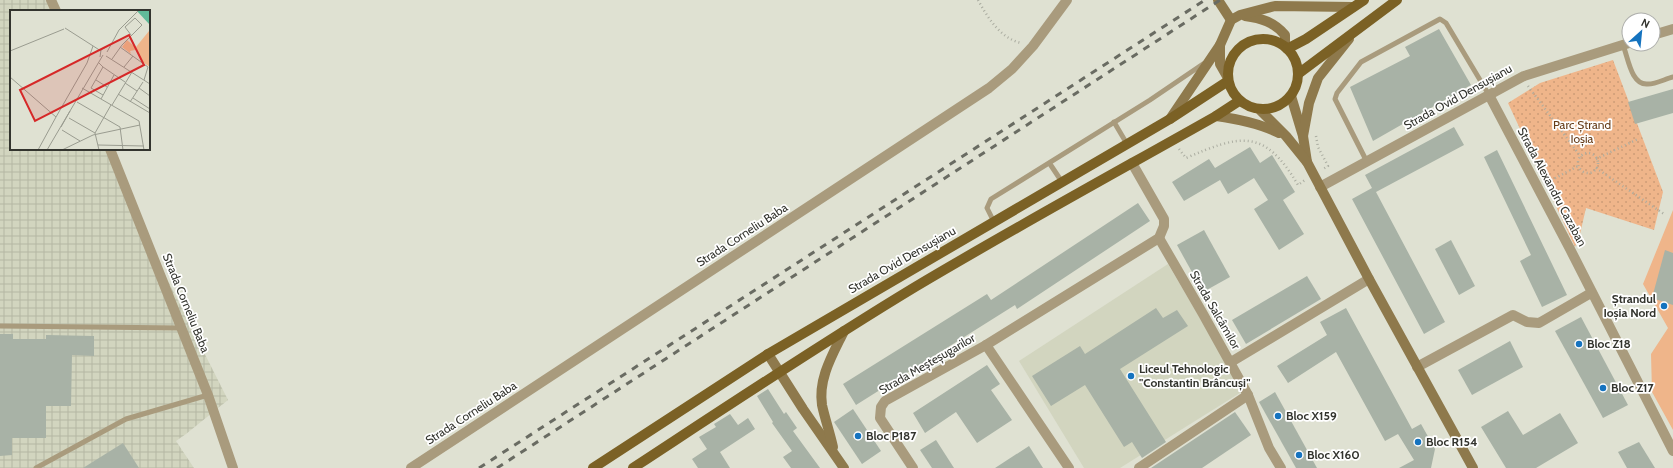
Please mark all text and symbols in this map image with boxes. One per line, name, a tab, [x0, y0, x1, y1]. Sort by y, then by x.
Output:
inset map	[10, 10, 150, 150]
north arrow	[1621, 12, 1661, 52]
text: N	[1639, 15, 1652, 31]
street label: Strada Ovid Densușianu	[1401, 61, 1515, 133]
park label: Parc Ștrand Ioșia	[1553, 117, 1611, 147]
street label: Strada Alexandru Cazaban	[1515, 125, 1590, 249]
street label: Strada Corneliu Baba	[693, 199, 790, 270]
street label: Strada Ovid Densușianu	[845, 223, 959, 297]
street label: Strada Corneliu Baba	[160, 251, 213, 355]
street label: Strada Salcâmilor	[1187, 268, 1244, 352]
place label: Ștrandul Ioșia Nord	[1603, 291, 1656, 321]
marker: Ștrandul Ioșia Nord	[1659, 301, 1669, 311]
street label: Strada Meșteșugarilor	[876, 330, 978, 398]
place label: Bloc Z18	[1587, 336, 1631, 351]
marker: Bloc Z18	[1574, 339, 1584, 349]
place label: Liceul Tehnologic "Constantin Brâncuși"	[1139, 361, 1250, 391]
marker: Liceul Tehnologic "Constantin Brâncuși"	[1126, 371, 1136, 381]
street label: Strada Corneliu Baba	[422, 377, 519, 448]
place label: Bloc Z17	[1611, 380, 1655, 395]
marker: Bloc Z17	[1598, 383, 1608, 393]
place label: Bloc X159	[1286, 408, 1337, 423]
marker: Bloc X159	[1273, 411, 1283, 421]
place label: Bloc P187	[866, 428, 917, 443]
marker: Bloc P187	[853, 431, 863, 441]
place label: Bloc R154	[1426, 434, 1477, 449]
marker: Bloc R154	[1413, 437, 1423, 447]
place label: Bloc X160	[1307, 447, 1360, 462]
marker: Bloc X160	[1294, 450, 1304, 460]

